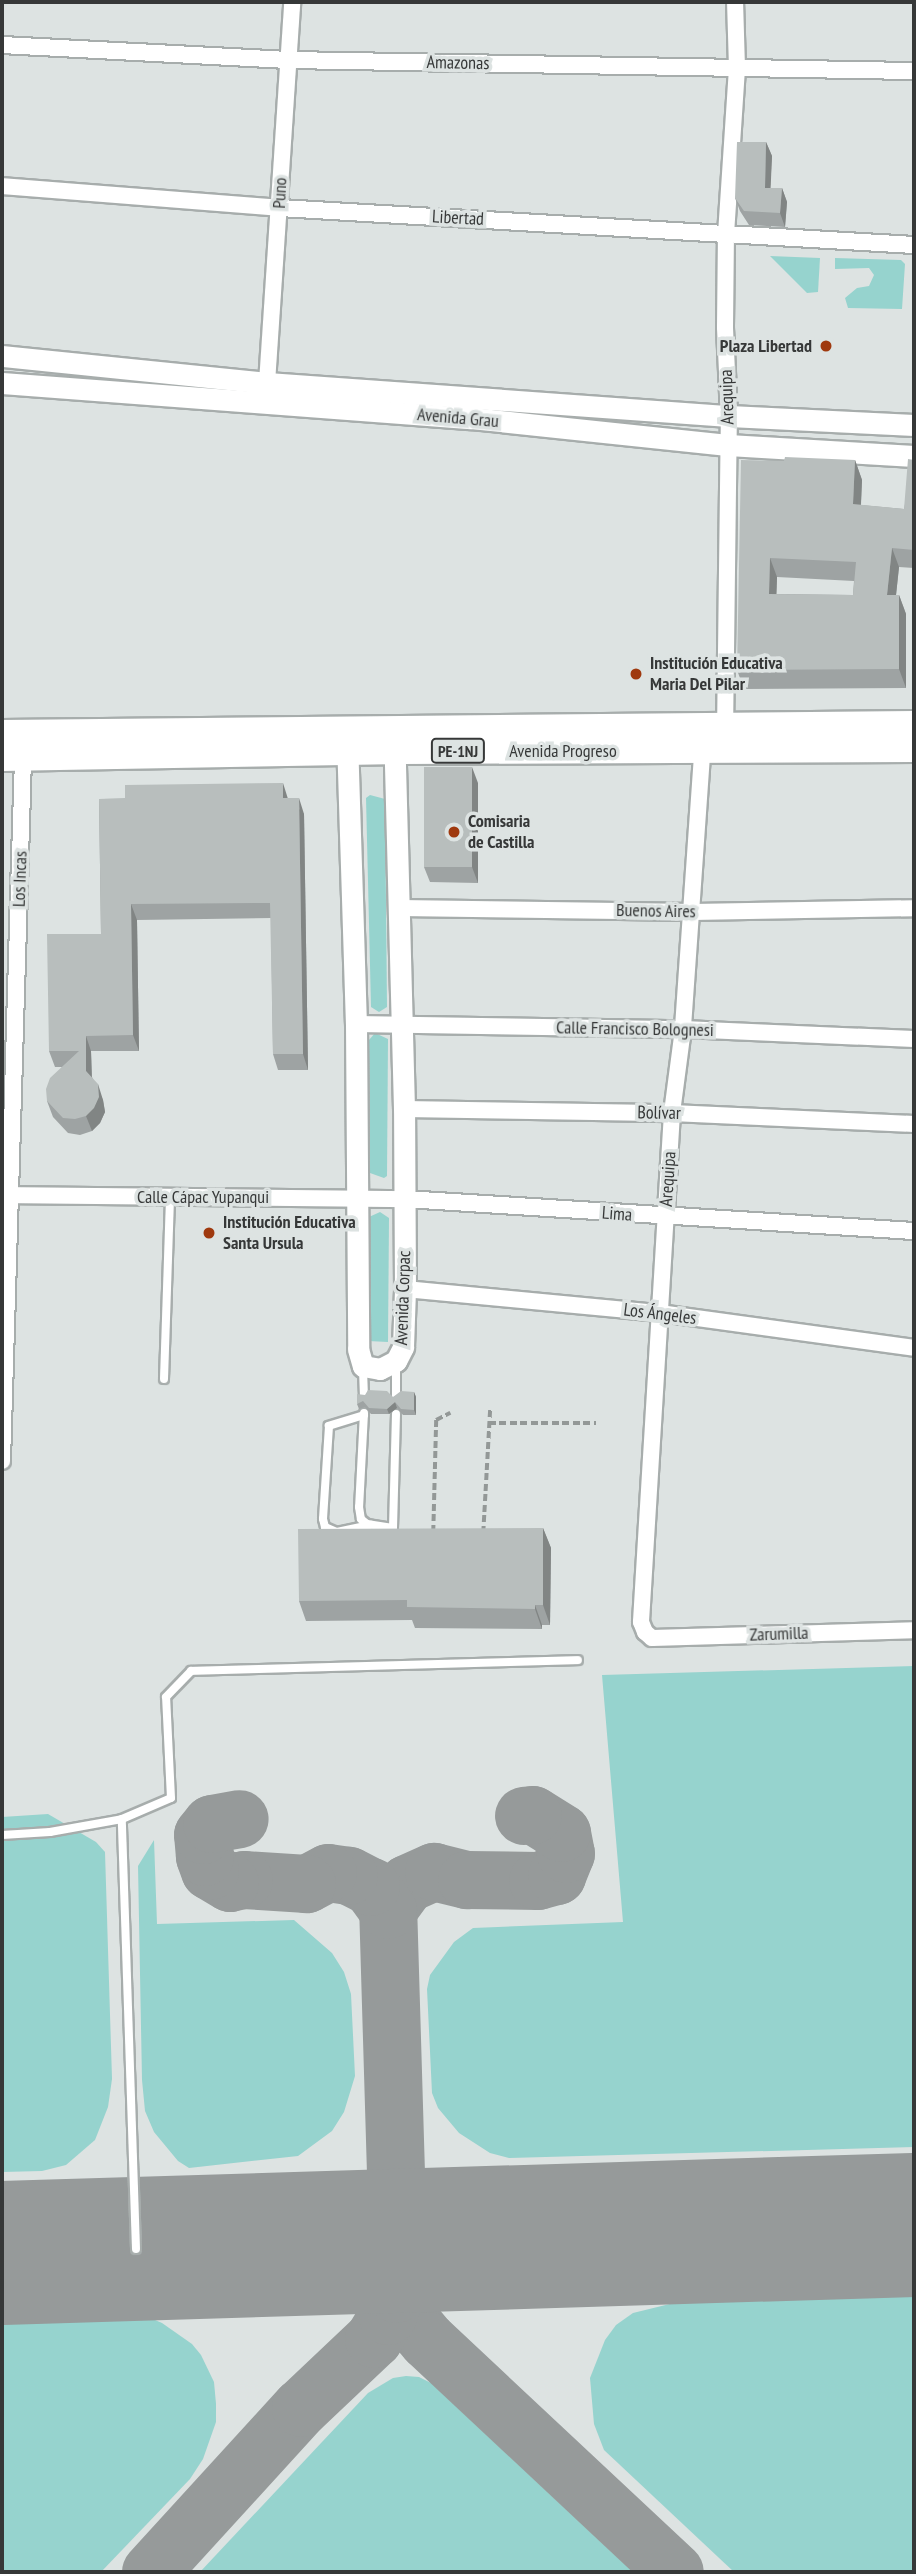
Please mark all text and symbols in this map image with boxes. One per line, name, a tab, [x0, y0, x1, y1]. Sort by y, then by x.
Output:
street label: Amazonas	[426, 52, 490, 74]
street label: Puno	[268, 177, 292, 209]
street label: Libertad	[432, 206, 484, 230]
place label: Plaza Libertad	[720, 335, 812, 357]
marker: Plaza Libertad	[818, 338, 834, 354]
street label: Arequipa	[715, 369, 739, 425]
street label: Avenida Grau	[416, 404, 500, 432]
place label: Institución Educativa Maria Del Pilar	[650, 653, 783, 696]
marker: Institución Educativa Maria Del Pilar	[628, 666, 644, 682]
road number: PE-1NJ	[430, 738, 486, 764]
street label: Avenida Progreso	[509, 740, 617, 762]
place label: Comisaria de Castilla	[468, 811, 535, 854]
marker: Comisaria de Castilla	[446, 824, 462, 840]
street label: Los Incas	[8, 851, 32, 907]
street label: Buenos Aires	[616, 900, 696, 922]
street label: Calle Francisco Bolognesi	[556, 1017, 714, 1041]
street label: Bolívar	[637, 1102, 681, 1124]
street label: Arequipa	[655, 1151, 681, 1207]
street label: Calle Cápac Yupanqui	[137, 1186, 269, 1208]
street label: Lima	[601, 1202, 633, 1226]
place label: Institución Educativa Santa Ursula	[223, 1212, 356, 1254]
marker: Institución Educativa Santa Ursula	[201, 1225, 217, 1241]
street label: Avenida Corpac	[391, 1250, 415, 1346]
street label: Los Ángeles	[622, 1299, 698, 1329]
street label: Zarumilla	[749, 1622, 809, 1646]

